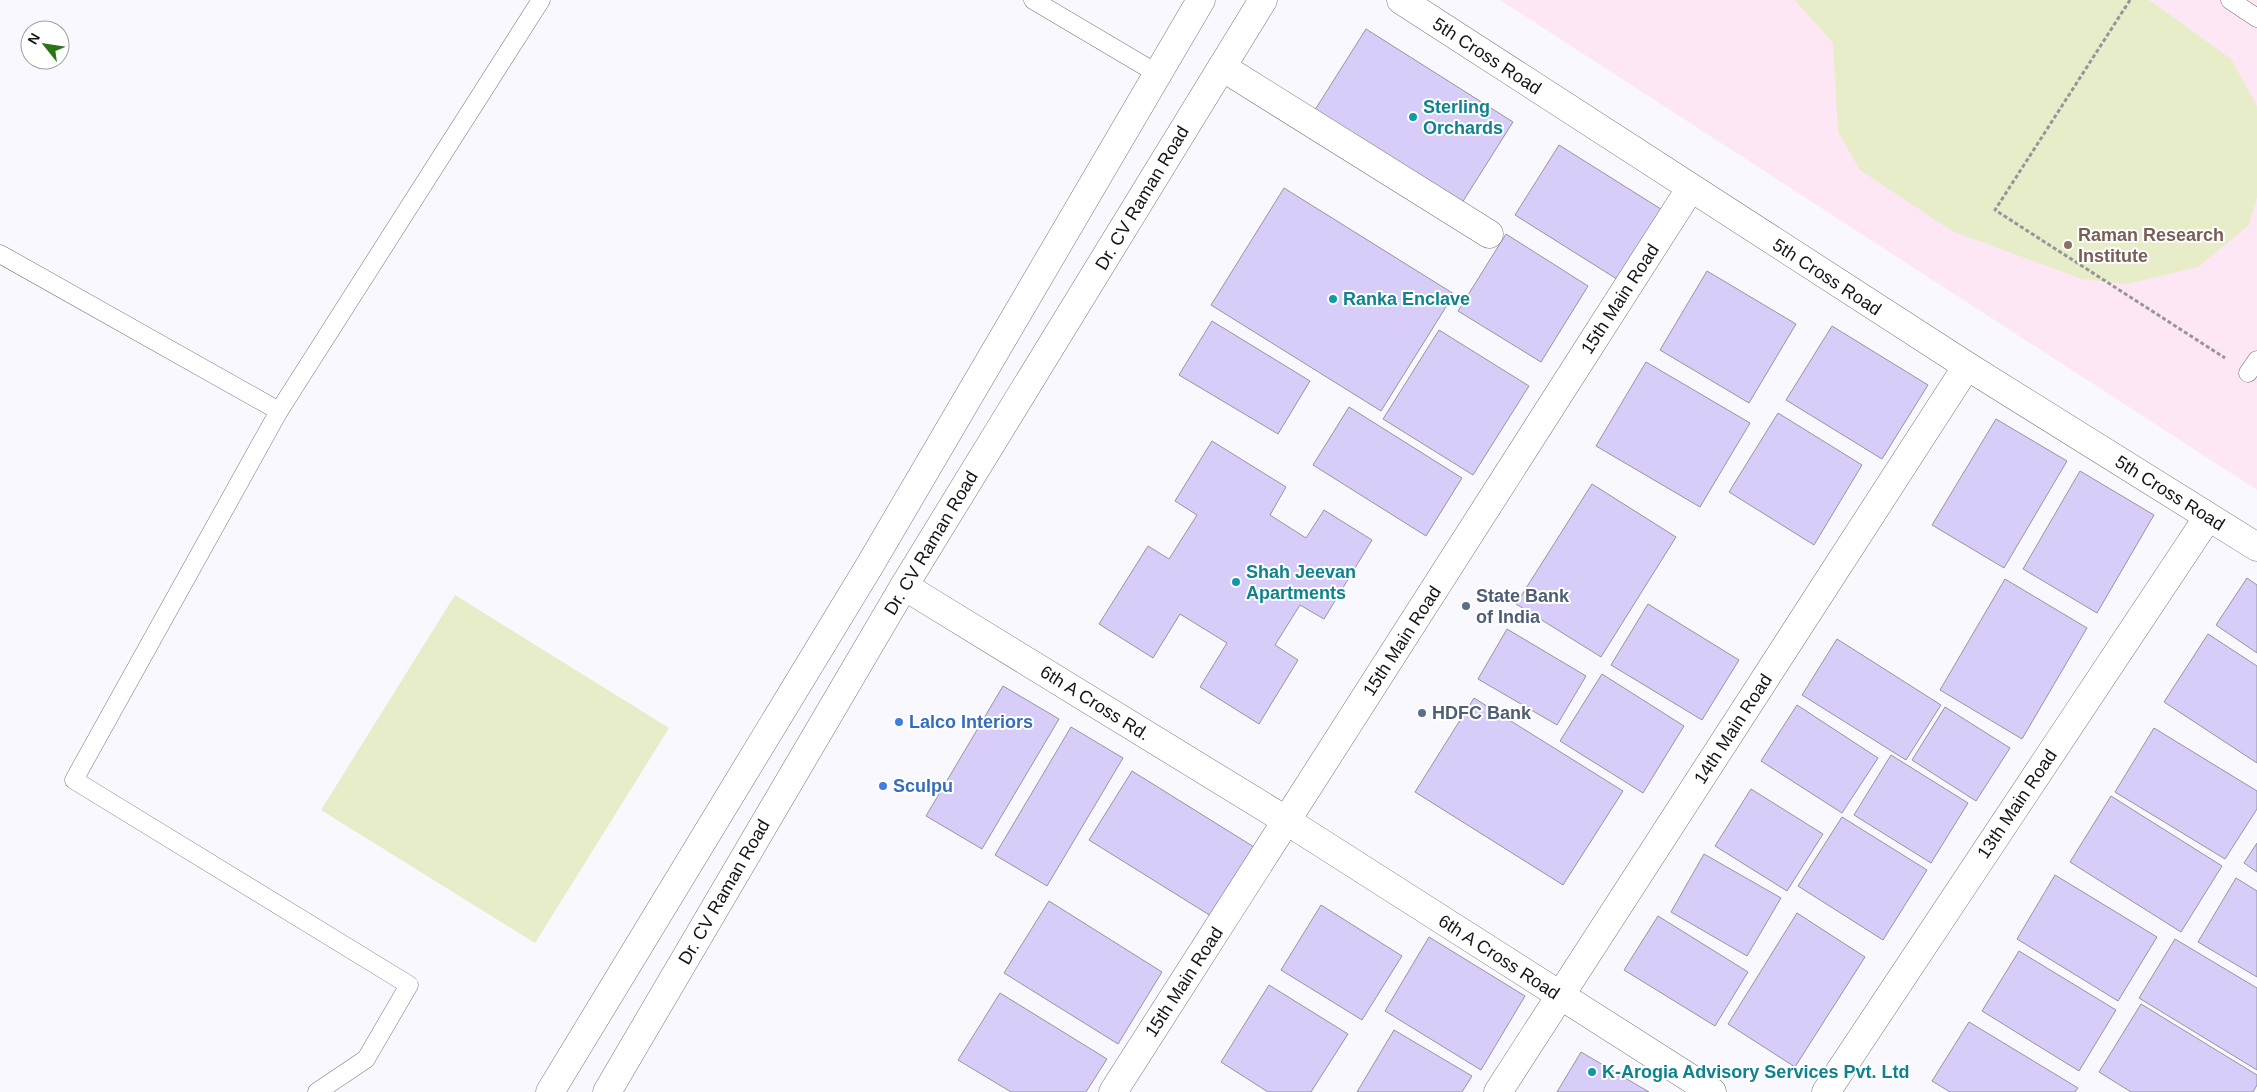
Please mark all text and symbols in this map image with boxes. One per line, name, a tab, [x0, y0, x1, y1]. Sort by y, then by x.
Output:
street label: 5th Cross Road	[1429, 14, 1545, 98]
north arrow	[20, 20, 70, 70]
text: N	[24, 30, 43, 47]
place label: Sterling Orchards	[1423, 97, 1503, 138]
marker: Sterling Orchards	[1407, 111, 1419, 123]
street label: Dr. CV Raman Road	[1091, 123, 1193, 273]
place label: Raman Research Institute	[2078, 225, 2224, 266]
street label: 5th Cross Road	[1769, 235, 1885, 319]
marker: Raman Research Institute	[2062, 239, 2074, 251]
street label: 15th Main Road	[1577, 240, 1663, 358]
place label: Ranka Enclave	[1343, 289, 1470, 309]
marker: Ranka Enclave	[1327, 293, 1339, 305]
street label: 5th Cross Road	[2112, 451, 2228, 535]
street label: Dr. CV Raman Road	[880, 468, 982, 618]
place label: Shah Jeevan Apartments	[1246, 562, 1356, 603]
marker: Shah Jeevan Apartments	[1230, 576, 1242, 588]
street label: 15th Main Road	[1359, 582, 1445, 700]
place label: State Bank of India	[1476, 586, 1570, 627]
marker: State Bank of India	[1460, 600, 1472, 612]
street label: 6th A Cross Rd.	[1037, 661, 1153, 745]
street label: 14th Main Road	[1690, 670, 1776, 788]
place label: HDFC Bank	[1432, 703, 1532, 723]
marker: HDFC Bank	[1416, 707, 1428, 719]
place label: Lalco Interiors	[909, 712, 1033, 732]
marker: Lalco Interiors	[893, 716, 905, 728]
street label: 13th Main Road	[1973, 746, 2061, 862]
place label: Sculpu	[893, 776, 953, 796]
marker: Sculpu	[877, 780, 889, 792]
street label: Dr. CV Raman Road	[674, 816, 774, 968]
street label: 6th A Cross Road	[1435, 910, 1563, 1004]
street label: 15th Main Road	[1141, 923, 1227, 1041]
place label: K-Arogia Advisory Services Pvt. Ltd	[1602, 1062, 1909, 1082]
marker: K-Arogia Advisory Services Pvt. Ltd	[1586, 1066, 1598, 1078]

